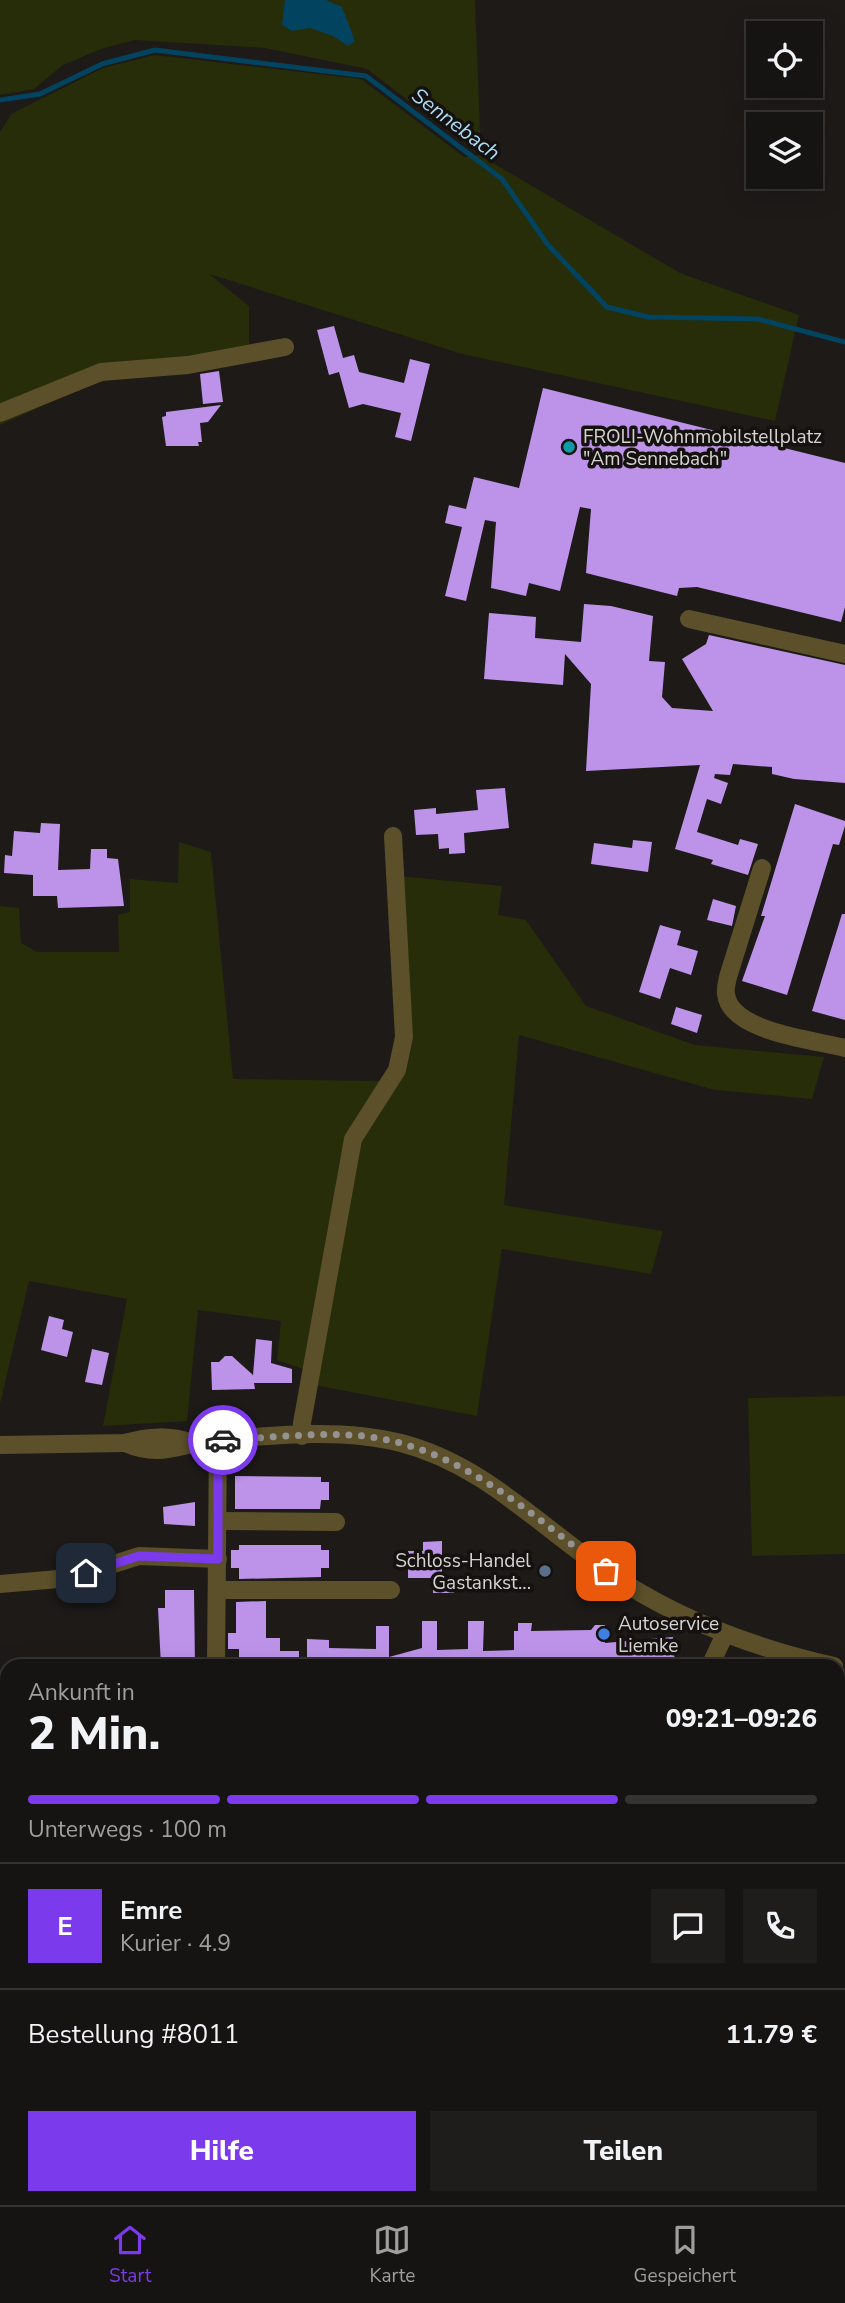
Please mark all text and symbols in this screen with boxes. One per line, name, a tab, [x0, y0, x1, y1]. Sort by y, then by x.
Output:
map controls	[746, 21, 823, 189]
button: locate	[746, 21, 823, 98]
water label: Sennebach	[406, 81, 506, 167]
button: layers	[746, 112, 823, 189]
place label: FROLI-Wohnmobilstellplatz "Am Sennebach"	[583, 424, 822, 472]
marker: FROLI-Wohnmobilstellplatz "Am Sennebach"	[561, 439, 577, 455]
courier	[188, 1405, 258, 1475]
icon: car	[204, 1421, 242, 1459]
pin	[576, 1541, 636, 1601]
pin	[56, 1543, 116, 1603]
place label: Schloss-Handel Gastankst...	[395, 1548, 531, 1596]
icon: bag	[587, 1552, 625, 1590]
icon: home	[67, 1554, 105, 1592]
marker: Schloss-Handel Gastankst...	[537, 1563, 553, 1579]
place label: Autoservice Liemke	[618, 1611, 719, 1659]
marker: Autoservice Liemke	[596, 1626, 612, 1642]
text: Ankunft in	[28, 1677, 135, 1708]
text: 09:21–09:26	[666, 1701, 817, 1736]
text: 2 Min.	[28, 1702, 160, 1765]
text: Unterwegs · 100 m	[28, 1814, 227, 1845]
button: chat	[651, 1889, 725, 1963]
button: phone	[743, 1889, 817, 1963]
text: Emre	[120, 1893, 182, 1928]
text: E	[57, 1909, 73, 1944]
text: Kurier · 4.9	[120, 1928, 231, 1959]
text: Bestellung #8011	[28, 2017, 239, 2052]
text: 11.79 €	[726, 2017, 817, 2052]
button: Hilfe	[28, 2111, 416, 2191]
button: Teilen	[430, 2111, 817, 2191]
tab: Start	[109, 2221, 151, 2289]
tab: Karte	[370, 2221, 415, 2289]
tab: Gespeichert	[634, 2221, 736, 2289]

